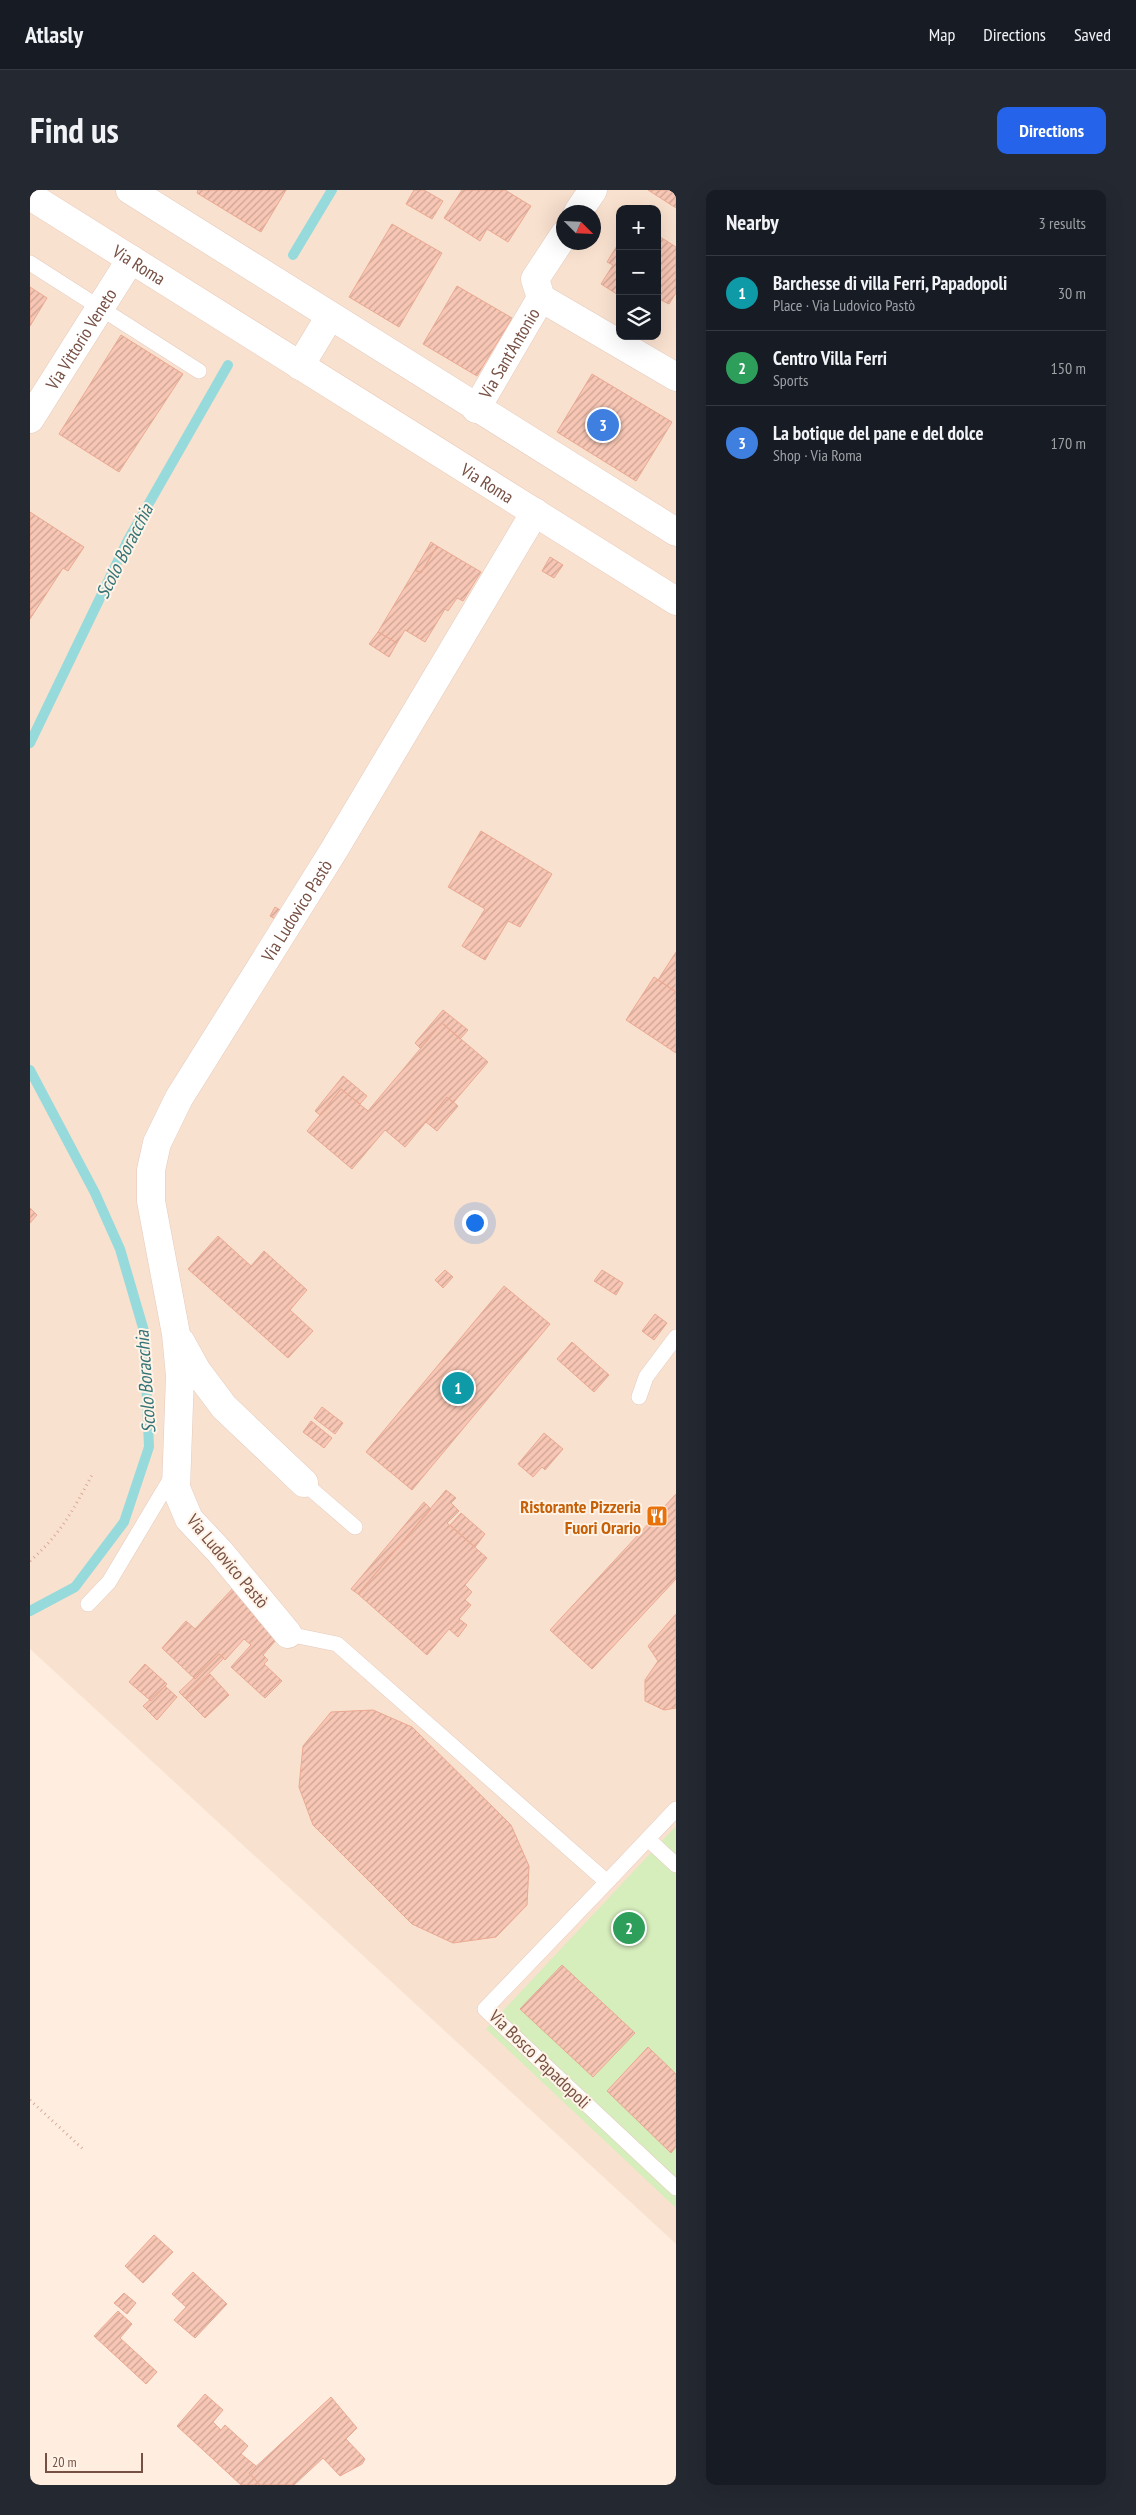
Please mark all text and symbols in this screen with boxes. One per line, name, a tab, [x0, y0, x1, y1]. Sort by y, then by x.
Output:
text: Atlasly	[25, 19, 83, 50]
text: Map	[929, 23, 955, 46]
text: Directions	[983, 23, 1046, 46]
text: Saved	[1074, 23, 1111, 46]
text: Find us	[30, 107, 119, 153]
button: Directions	[997, 107, 1106, 154]
north arrow	[556, 205, 601, 250]
map controls	[616, 205, 661, 340]
button: +	[616, 205, 661, 250]
text: Nearby	[726, 209, 779, 236]
text: 3 results	[1039, 213, 1086, 233]
street label: Via Roma	[108, 239, 170, 290]
button: −	[616, 250, 661, 295]
text: Barchesse di villa Ferri, Papadopoli	[773, 271, 1007, 295]
text: 1	[738, 283, 746, 303]
text: 30 m	[1058, 283, 1086, 303]
street label: Via Vittorio Veneto	[40, 284, 121, 394]
button: layers	[616, 295, 661, 340]
text: Place · Via Ludovico Pastò	[773, 295, 915, 315]
street label: Via Sant'Antonio	[473, 303, 544, 403]
text: Centro Villa Ferri	[773, 346, 887, 370]
text: 2	[738, 358, 746, 378]
text: 150 m	[1051, 358, 1086, 378]
text: Sports	[773, 370, 808, 390]
pin: 3	[587, 406, 619, 444]
text: La botique del pane e del dolce	[773, 421, 984, 445]
text: 3	[738, 433, 746, 453]
text: 170 m	[1051, 433, 1086, 453]
text: Shop · Via Roma	[773, 445, 862, 465]
street label: Via Roma	[456, 457, 518, 508]
water label: Scolo Boracchia	[90, 499, 159, 602]
street label: Via Ludovico Pastò	[255, 855, 337, 966]
your location	[462, 1210, 488, 1236]
water label: Scolo Boracchia	[129, 1329, 161, 1434]
pin: 1	[442, 1369, 474, 1407]
place label: Ristorante Pizzeria Fuori Orario	[520, 1495, 641, 1539]
restaurant icon: Ristorante Pizzeria Fuori Orario	[645, 1504, 669, 1528]
street label: Via Ludovico Pastò	[181, 1509, 274, 1613]
pin: 2	[613, 1909, 645, 1947]
street label: Via Bosco Papadopoli	[484, 2004, 596, 2113]
scale bar	[45, 2450, 142, 2473]
text: 20 m	[52, 2453, 77, 2471]

